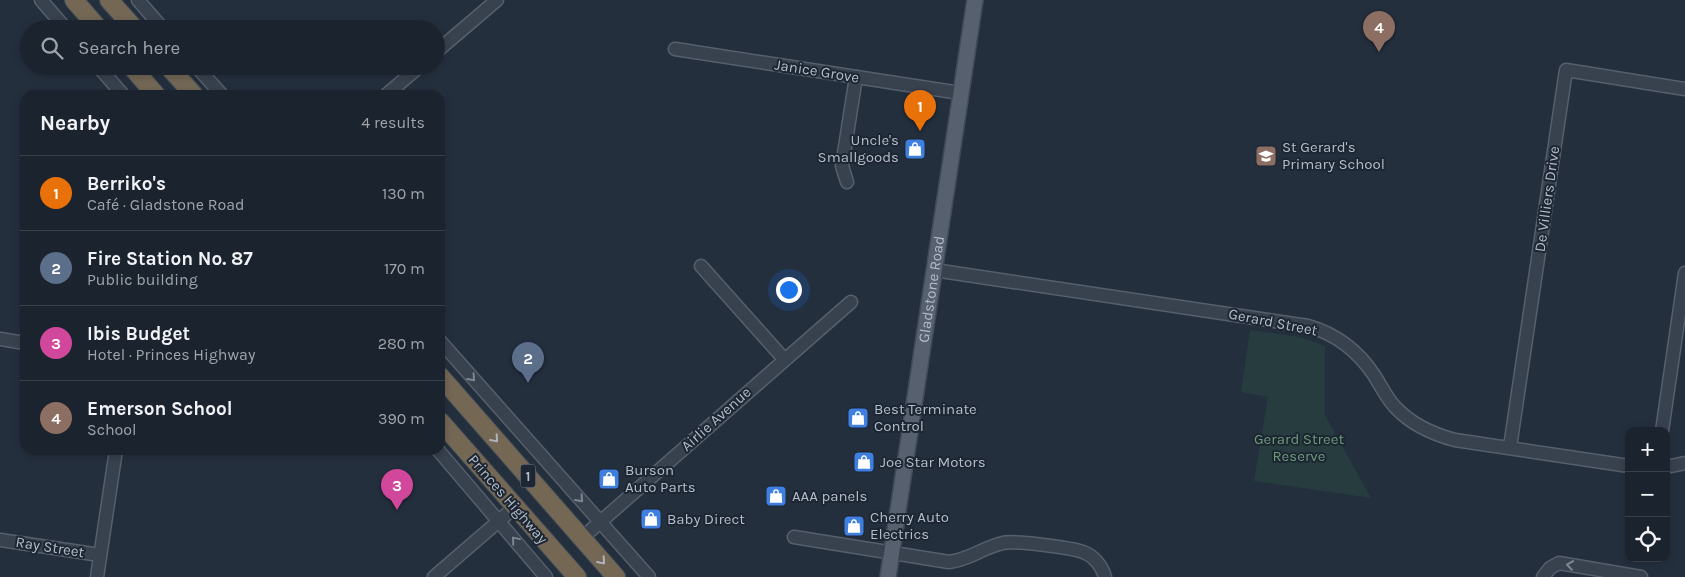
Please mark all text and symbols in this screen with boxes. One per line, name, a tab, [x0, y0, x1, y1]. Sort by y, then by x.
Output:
pin: 4	[1363, 11, 1395, 52]
search box	[20, 20, 445, 75]
icon: search	[38, 34, 66, 62]
text: Search here	[78, 37, 180, 59]
street label: Janice Grove	[773, 55, 861, 87]
pin: 1	[904, 90, 936, 131]
text: Nearby	[40, 111, 110, 135]
text: 4 results	[361, 113, 425, 132]
place label: Uncle's Smallgoods	[818, 131, 899, 166]
shop icon: Uncle's Smallgoods	[903, 137, 927, 161]
place label: St Gerard's Primary School	[1282, 138, 1385, 173]
school or university icon: St Gerard's Primary School	[1254, 144, 1278, 168]
street label: De Villiers Drive	[1531, 145, 1563, 253]
text: Berriko's	[87, 173, 166, 195]
text: 1	[53, 184, 59, 203]
text: 130 m	[382, 184, 425, 203]
text: Café · Gladstone Road	[87, 195, 245, 214]
street label: Gladstone Road	[914, 235, 948, 344]
text: Fire Station No. 87	[87, 248, 253, 270]
text: 2	[51, 259, 61, 278]
text: 170 m	[384, 259, 425, 278]
text: Public building	[87, 270, 198, 289]
your location	[776, 277, 802, 303]
street label: Gerard Street	[1227, 305, 1319, 339]
text: Ibis Budget	[87, 323, 190, 345]
text: 3	[51, 334, 61, 353]
text: 280 m	[378, 334, 425, 353]
pin: 2	[512, 342, 544, 383]
text: Hotel · Princes Highway	[87, 345, 255, 364]
one-way arrow	[467, 372, 476, 381]
street label: Airlie Avenue	[677, 383, 755, 455]
text: Emerson School	[87, 398, 232, 420]
place label: Best Terminate Control	[874, 400, 977, 435]
shop icon: Best Terminate Control	[846, 406, 870, 430]
text: 4	[51, 409, 61, 428]
text: 390 m	[378, 409, 425, 428]
text: School	[87, 420, 137, 439]
map controls	[1625, 427, 1670, 562]
button: +	[1625, 427, 1670, 472]
park label: Gerard Street Reserve	[1254, 430, 1344, 465]
one-way arrow	[489, 433, 498, 442]
shop icon: Joe Star Motors	[852, 450, 876, 474]
street label: Princes Highway	[464, 451, 552, 547]
place label: Joe Star Motors	[880, 453, 986, 471]
place label: Burson Auto Parts	[625, 461, 696, 496]
road number: 1	[520, 464, 536, 488]
shop icon: Burson Auto Parts	[597, 467, 621, 491]
pin: 3	[381, 469, 413, 510]
button: −	[1625, 472, 1670, 517]
shop icon: AAA panels	[764, 484, 788, 508]
place label: AAA panels	[792, 487, 867, 505]
one-way arrow	[575, 494, 584, 503]
shop icon: Baby Direct	[639, 507, 663, 531]
place label: Cherry Auto Electrics	[870, 508, 949, 543]
place label: Baby Direct	[667, 510, 745, 528]
shop icon: Cherry Auto Electrics	[842, 514, 866, 538]
button: locate	[1625, 517, 1670, 562]
street label: Ray Street	[14, 533, 86, 561]
one-way arrow	[512, 537, 520, 546]
one-way arrow	[597, 556, 606, 565]
one-way arrow	[1566, 560, 1574, 571]

